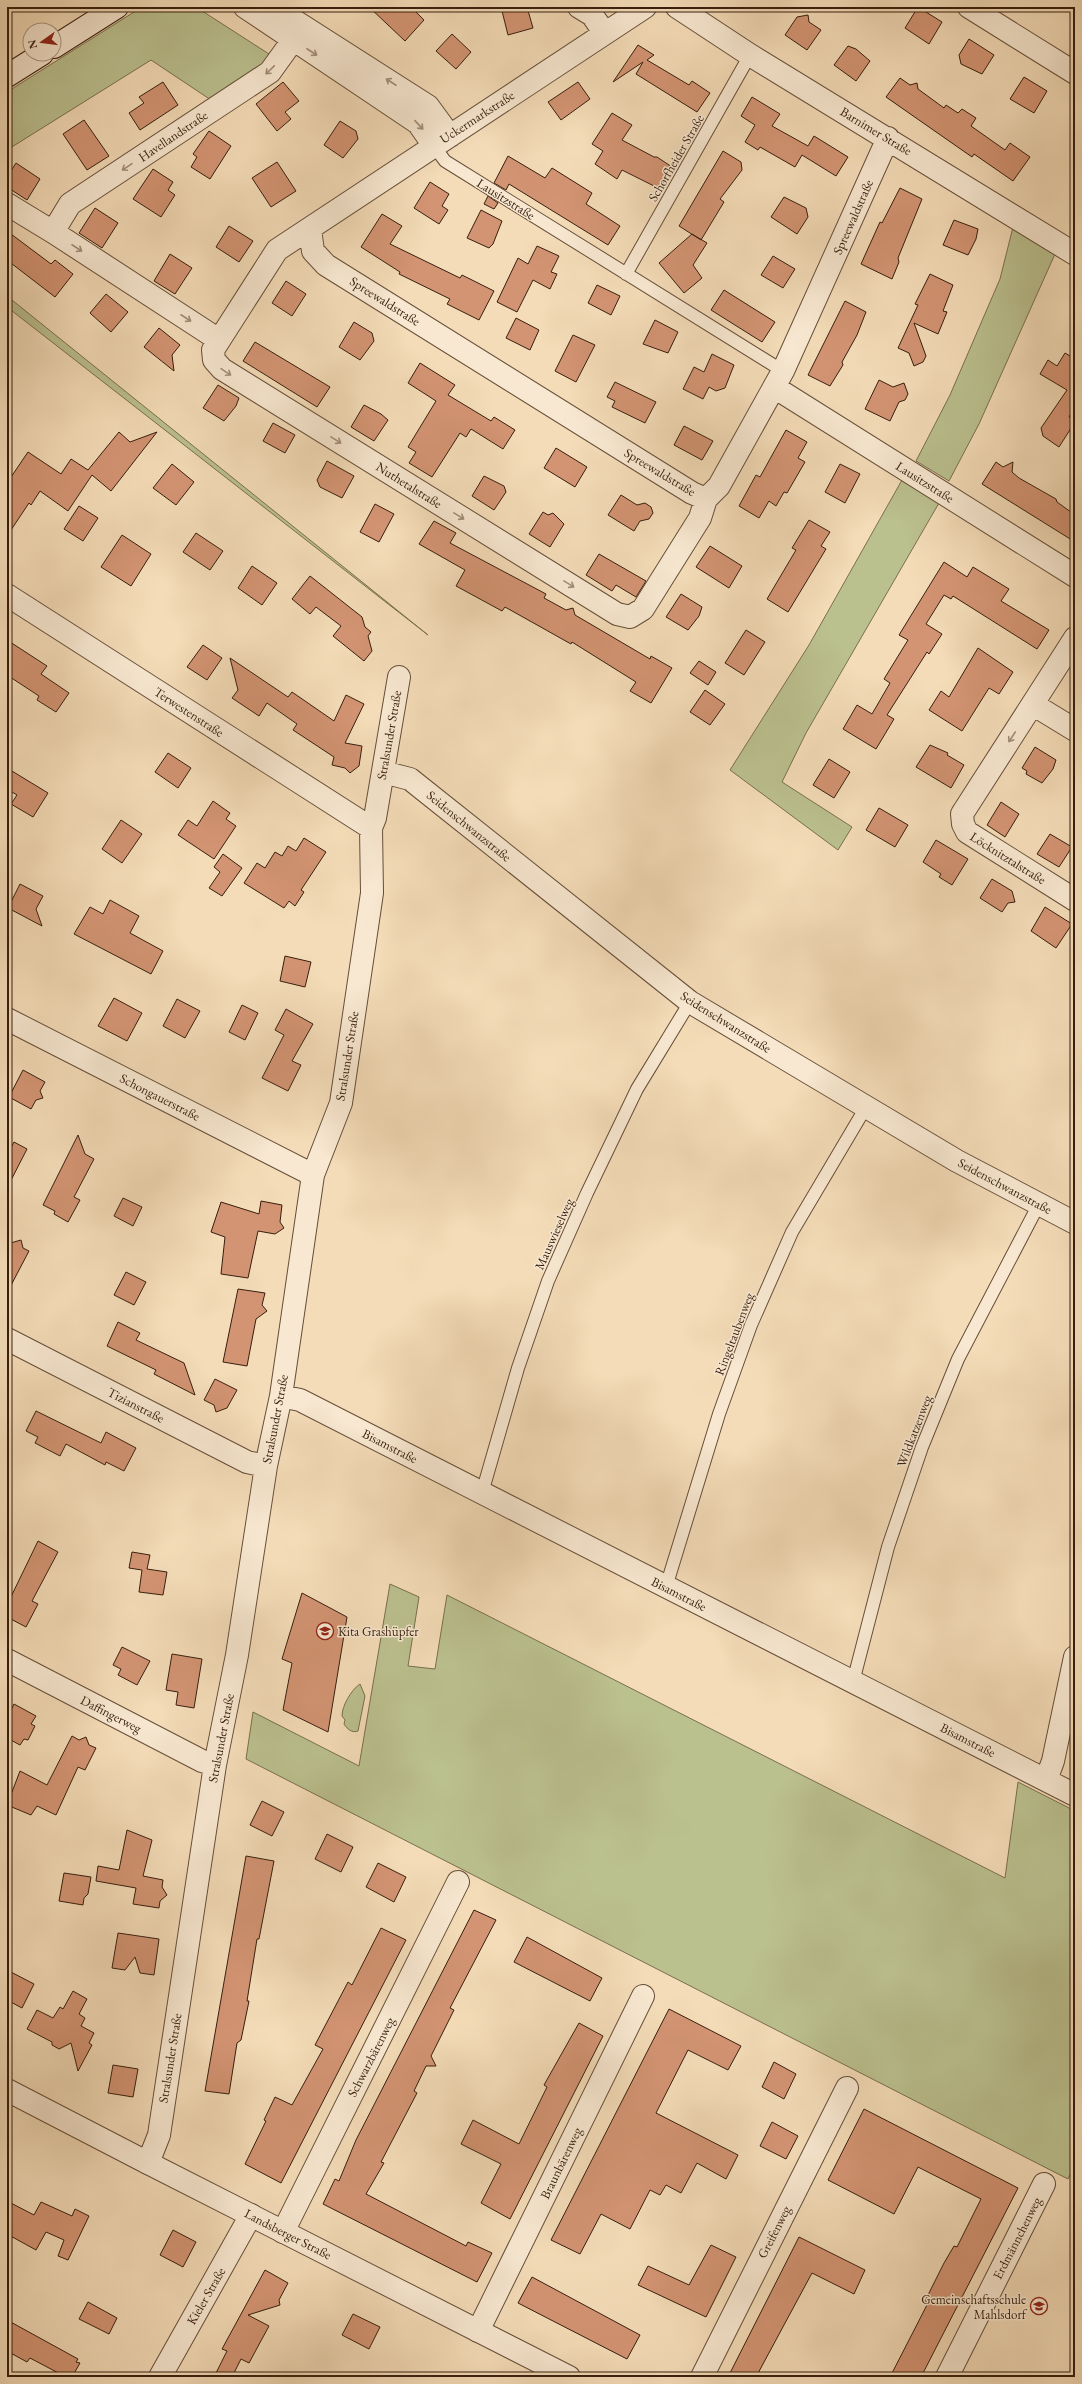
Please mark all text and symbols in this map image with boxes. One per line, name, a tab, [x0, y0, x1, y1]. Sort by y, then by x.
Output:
north arrow	[22, 22, 62, 62]
text: N	[24, 38, 40, 50]
one-way arrow	[306, 48, 317, 56]
one-way arrow	[265, 66, 275, 75]
one-way arrow	[386, 78, 397, 86]
street label: Uckermarkstraße	[436, 87, 518, 147]
street label: Barnimer Straße	[837, 103, 915, 159]
street label: Havellandstraße	[135, 107, 211, 165]
street label: Schorfheider Straße	[644, 111, 708, 205]
one-way arrow	[414, 120, 424, 130]
one-way arrow	[121, 163, 133, 171]
street label: Lausitzstraße	[474, 174, 538, 224]
street label: Spreewaldstraße	[829, 177, 877, 257]
one-way arrow	[71, 244, 82, 252]
street label: Spreewaldstraße	[347, 273, 423, 329]
one-way arrow	[180, 315, 192, 323]
one-way arrow	[220, 368, 232, 376]
one-way arrow	[330, 437, 342, 445]
street label: Spreewaldstraße	[621, 444, 699, 500]
street label: Lausitzstraße	[893, 457, 957, 507]
street label: Nuthetalstraße	[373, 458, 445, 512]
one-way arrow	[453, 512, 464, 520]
one-way arrow	[563, 581, 575, 589]
street label: Terwestenstraße	[151, 683, 227, 741]
street label: Stralsunder Straße	[373, 689, 405, 781]
one-way arrow	[1008, 731, 1016, 742]
street label: Seidenschwanzstraße	[423, 787, 515, 865]
street label: Löcknitztalstraße	[967, 828, 1049, 888]
street label: Seidenschwanzstraße	[677, 987, 775, 1057]
street label: Stralsunder Straße	[332, 1010, 362, 1102]
street label: Schongauerstraße	[117, 1069, 203, 1125]
street label: Seidenschwanzstraße	[955, 1154, 1055, 1218]
street label: Mauswieselweg	[531, 1195, 577, 1272]
street label: Ringeltaubenweg	[710, 1290, 758, 1378]
street label: Stralsunder Straße	[258, 1373, 292, 1465]
street label: Tizianstraße	[105, 1383, 167, 1427]
street label: Wildkatzenweg	[892, 1392, 936, 1469]
street label: Bisamstraße	[360, 1425, 420, 1467]
street label: Bisamstraße	[649, 1573, 709, 1615]
school or university icon: Kita Grashüpfer	[315, 1621, 335, 1641]
place label: Kita Grashüpfer	[338, 1623, 419, 1640]
street label: Daffingerweg	[78, 1691, 145, 1737]
street label: Stralsunder Straße	[204, 1692, 238, 1784]
street label: Bisamstraße	[938, 1719, 998, 1761]
street label: Stralsunder Straße	[155, 2012, 185, 2104]
street label: Schwarzbärenweg	[344, 2014, 399, 2100]
street label: Braunbärenweg	[536, 2124, 586, 2202]
street label: Erdmännchenweg	[989, 2194, 1045, 2282]
street label: Greifenweg	[754, 2203, 795, 2261]
street label: Landsberger Straße	[242, 2205, 334, 2263]
street label: Kieler Straße	[183, 2264, 229, 2328]
place label: Gemeinschaftsschule Mahlsdorf	[921, 2291, 1028, 2323]
school or university icon: Gemeinschaftsschule Mahlsdorf	[1029, 2296, 1049, 2316]

